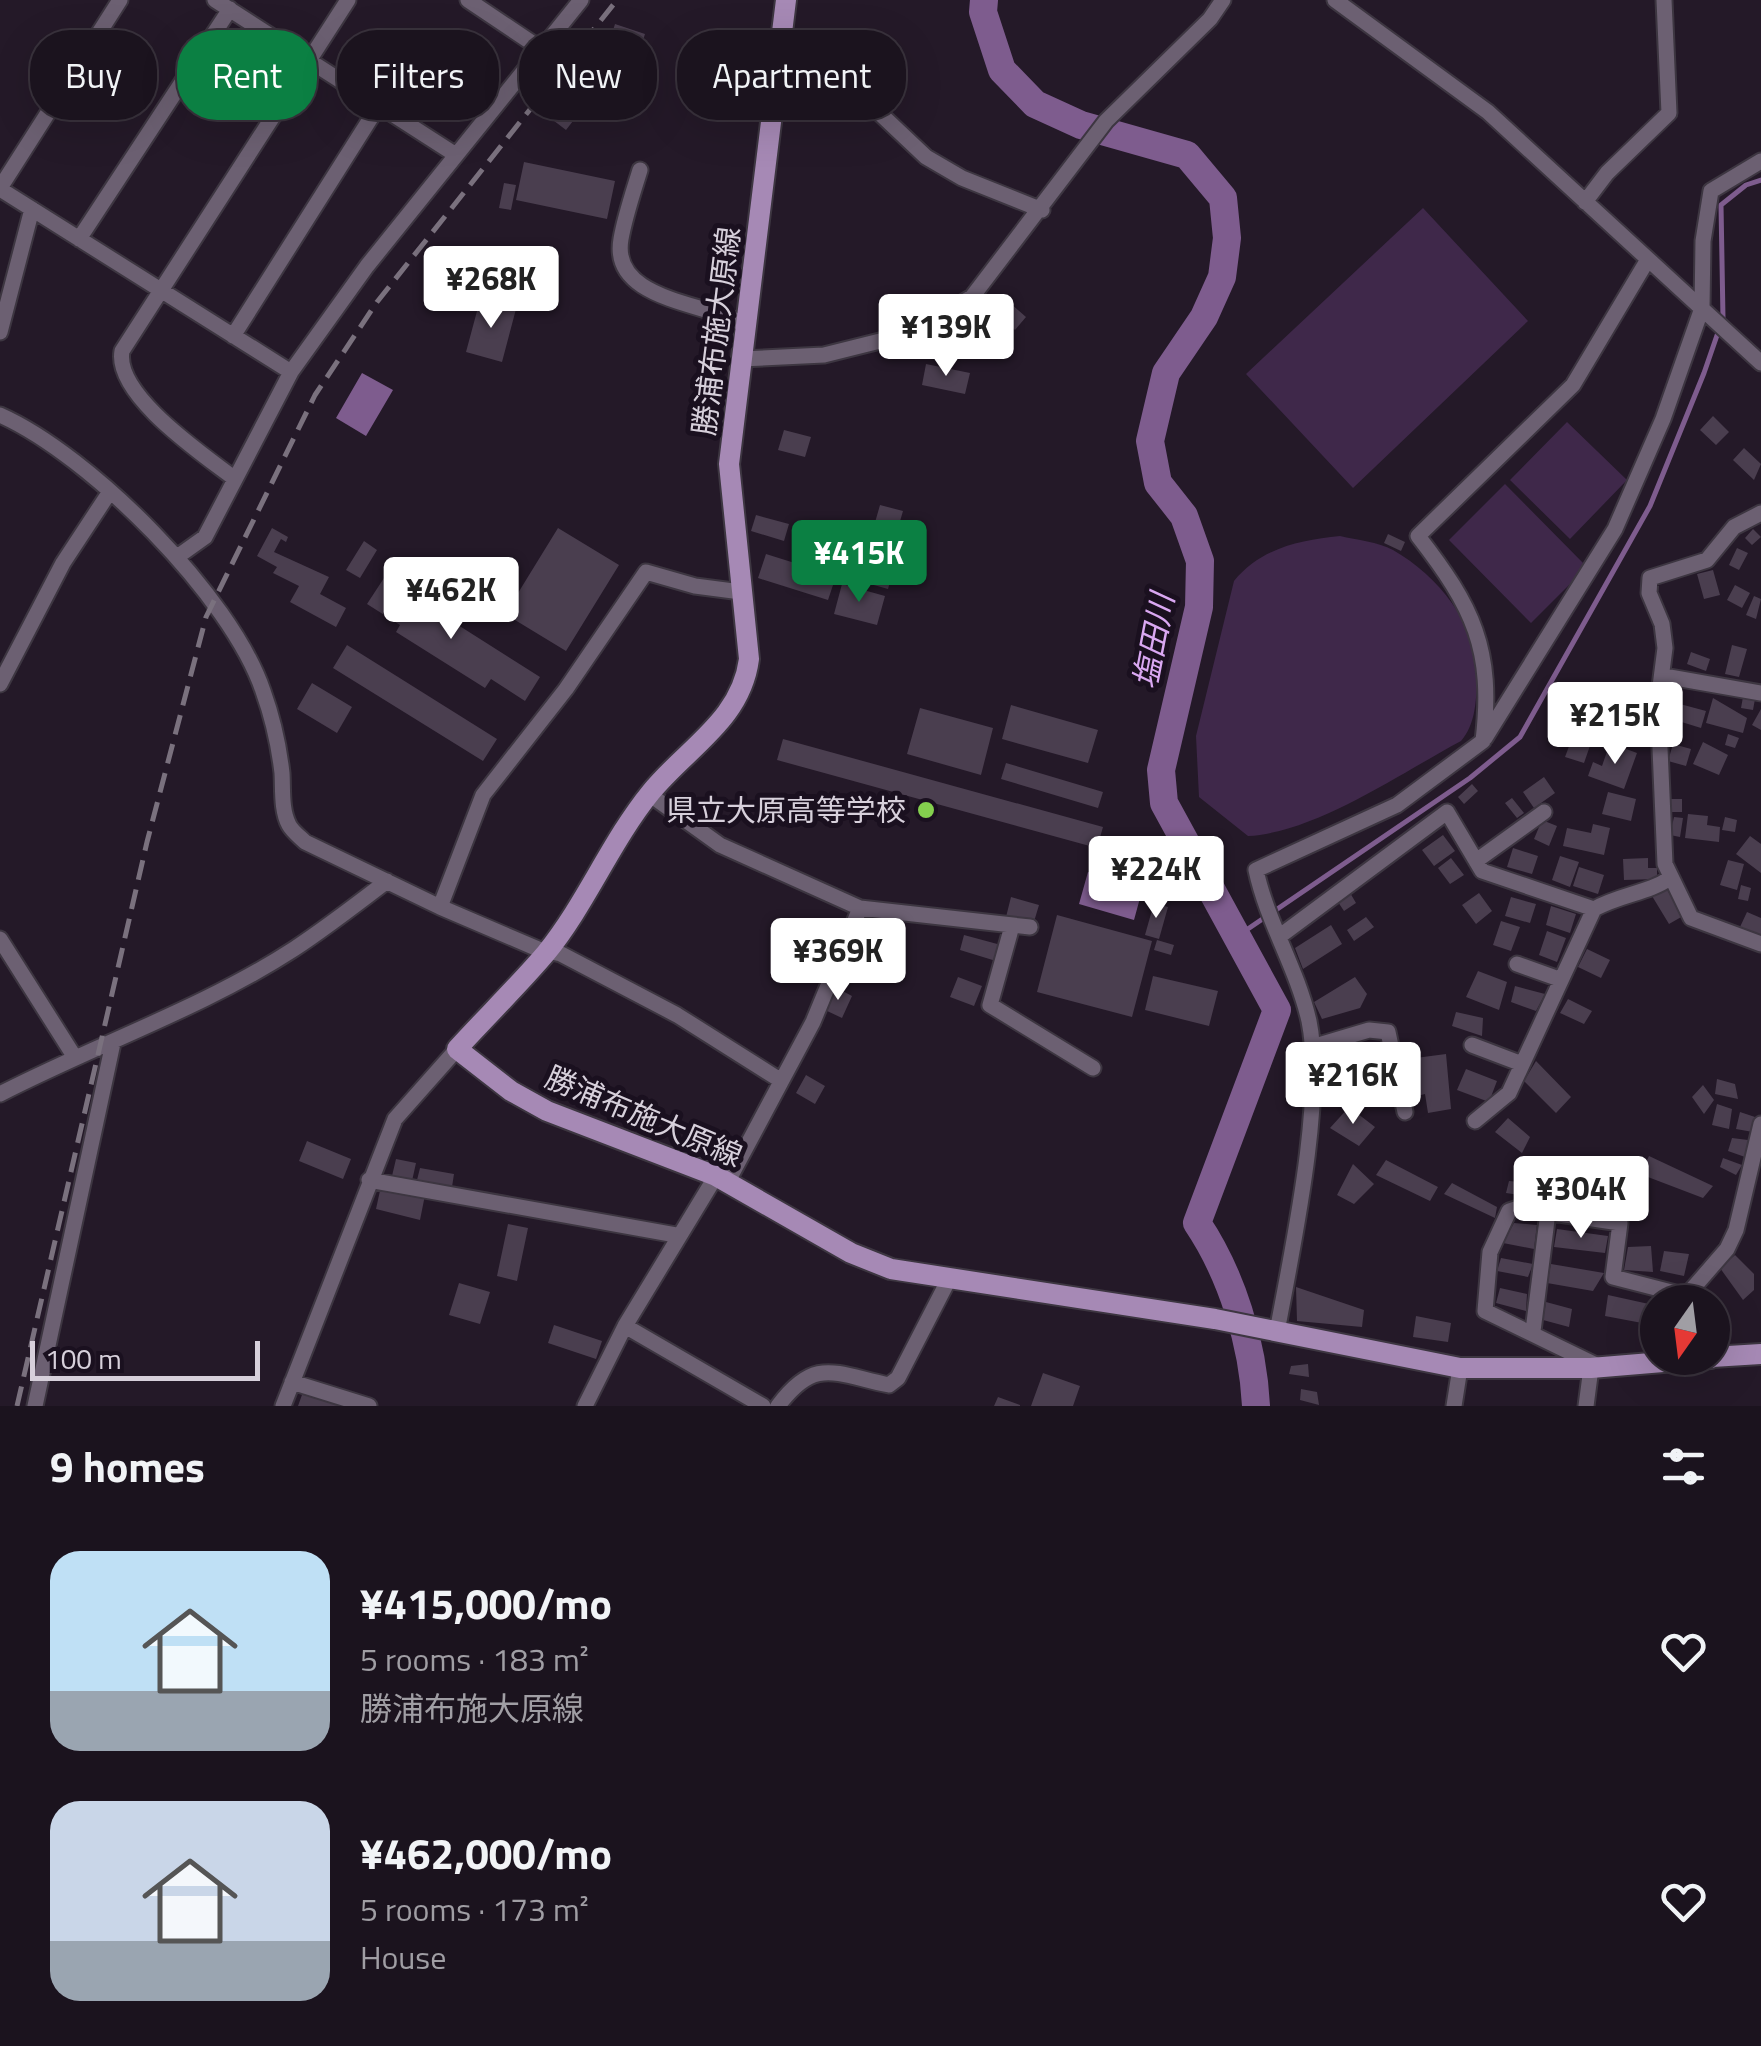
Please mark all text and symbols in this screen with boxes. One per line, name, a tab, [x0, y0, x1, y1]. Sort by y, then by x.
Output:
chip: Buy	[30, 30, 157, 120]
chip: Rent	[177, 30, 317, 120]
chip: Filters	[337, 30, 499, 120]
chip: New	[519, 30, 657, 120]
chip: Apartment	[677, 30, 906, 120]
street label: 勝浦布施大原線	[680, 224, 752, 438]
pin: ¥268K	[421, 246, 561, 331]
text: ¥268K	[446, 254, 536, 302]
pin: ¥139K	[876, 294, 1016, 379]
text: ¥139K	[901, 302, 991, 350]
pin: ¥415K	[789, 520, 929, 605]
text: ¥415K	[814, 528, 904, 576]
pin: ¥462K	[381, 557, 521, 642]
text: ¥462K	[406, 565, 496, 613]
water label: 塩田川	[1120, 586, 1186, 693]
pin: ¥215K	[1545, 682, 1685, 767]
text: ¥215K	[1570, 690, 1660, 738]
place label: 県立大原高等学校	[666, 787, 906, 833]
marker: 県立大原高等学校	[915, 799, 937, 821]
pin: ¥224K	[1086, 836, 1226, 921]
text: ¥224K	[1111, 844, 1201, 892]
pin: ¥369K	[768, 918, 908, 1003]
text: ¥369K	[793, 926, 883, 974]
pin: ¥216K	[1283, 1042, 1423, 1127]
text: ¥216K	[1308, 1050, 1398, 1098]
street label: 勝浦布施大原線	[538, 1054, 750, 1178]
pin: ¥304K	[1511, 1156, 1651, 1241]
text: ¥304K	[1536, 1164, 1626, 1212]
north arrow	[1640, 1285, 1730, 1375]
map controls	[1640, 1285, 1730, 1375]
scale bar	[30, 1336, 260, 1380]
text: 100 m	[45, 1337, 122, 1380]
text: 9 homes	[50, 1434, 205, 1498]
icon: filters	[1656, 1439, 1711, 1494]
text: ¥415,000/mo	[360, 1571, 612, 1635]
icon: home	[130, 1591, 250, 1711]
icon: heart	[1656, 1624, 1711, 1679]
text: 5 rooms · 183 m²	[360, 1635, 589, 1683]
text: 勝浦布施大原線	[360, 1684, 584, 1732]
text: ¥462,000/mo	[360, 1821, 612, 1885]
icon: home	[130, 1841, 250, 1961]
icon: heart	[1656, 1874, 1711, 1929]
text: 5 rooms · 173 m²	[360, 1885, 589, 1933]
text: House	[360, 1933, 446, 1981]

